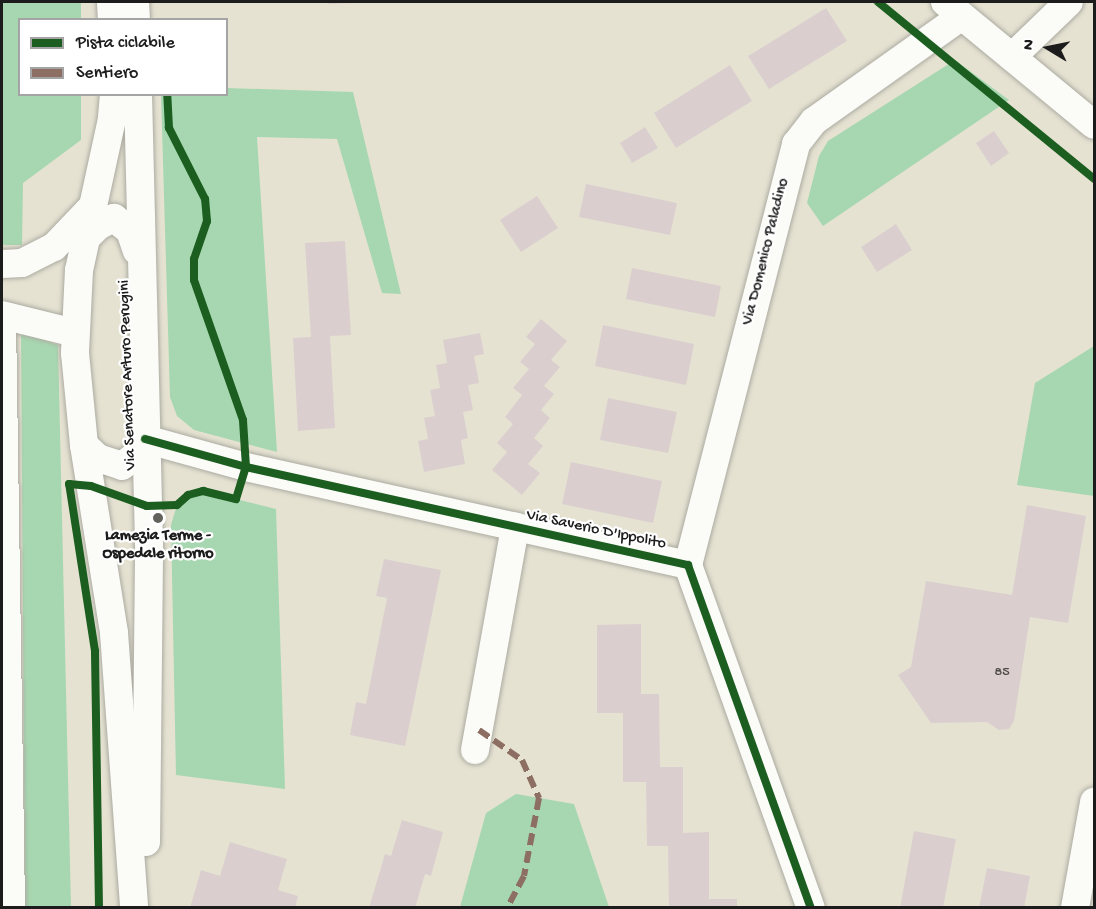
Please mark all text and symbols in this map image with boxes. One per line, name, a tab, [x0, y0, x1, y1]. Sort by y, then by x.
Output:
legend	[18, 18, 228, 96]
north arrow	[1018, 18, 1078, 78]
text: Pista ciclabile	[76, 33, 175, 54]
text: N	[1020, 38, 1040, 52]
text: Sentiero	[76, 63, 138, 84]
street label: Via Domenico Paladino	[739, 176, 795, 328]
street label: Via Senatore Arturo Perugini	[116, 279, 142, 471]
street label: Via Saverio D'Ippolito	[525, 507, 667, 555]
marker: Lamezia Terme - Ospedale ritorno	[151, 511, 165, 525]
place label: Lamezia Terme - Ospedale ritorno	[102, 527, 214, 565]
house number: 85	[994, 665, 1010, 681]

